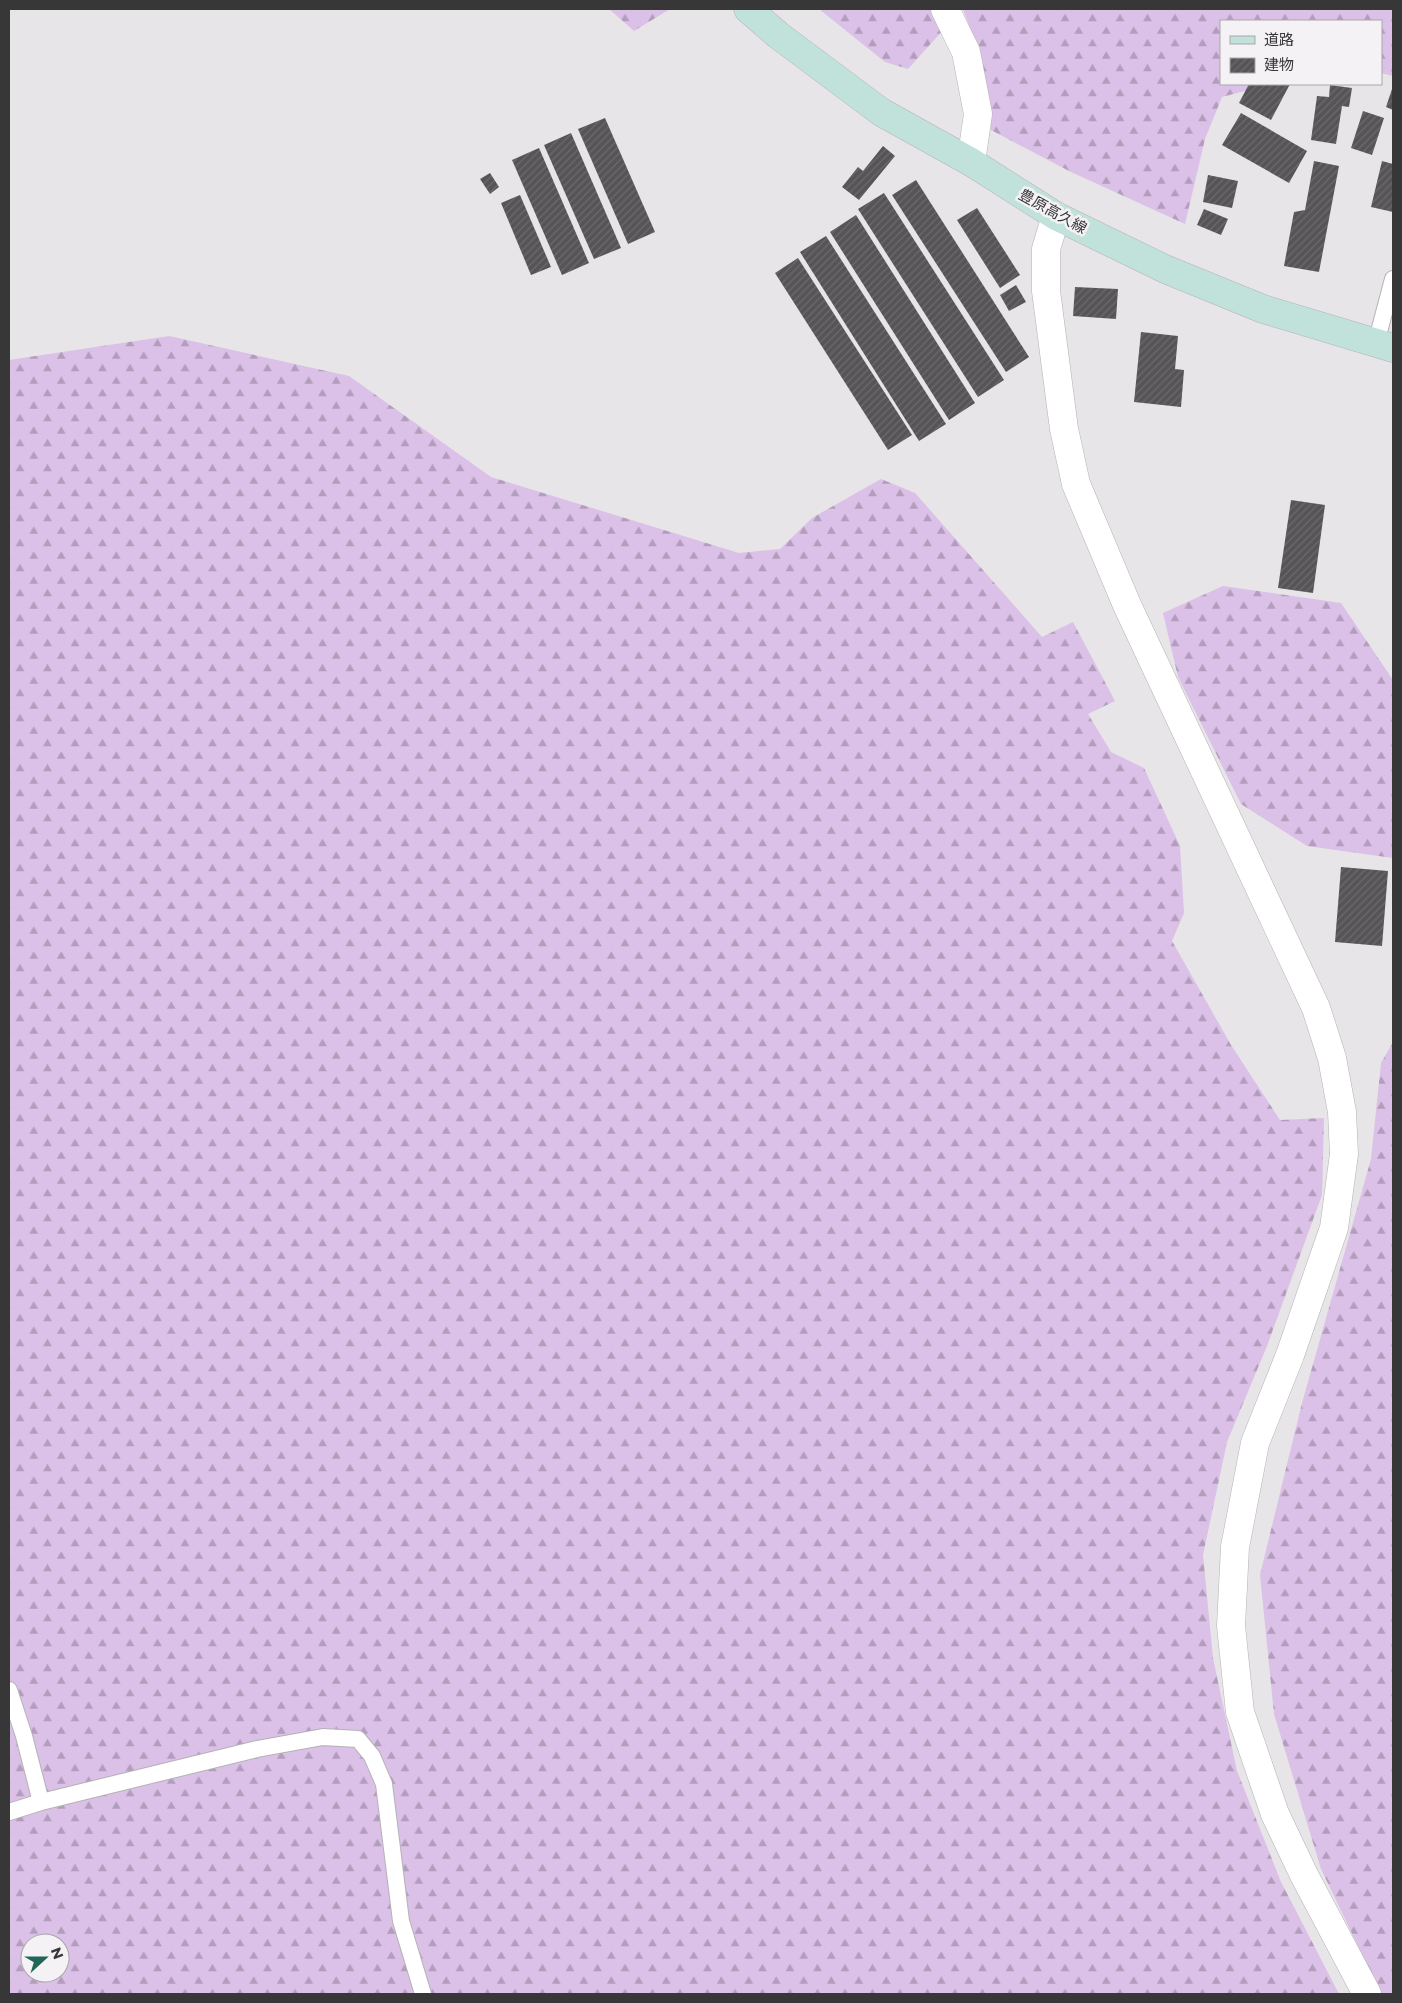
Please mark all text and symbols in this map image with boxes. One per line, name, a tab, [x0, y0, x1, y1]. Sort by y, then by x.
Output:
legend	[1220, 20, 1382, 85]
text: 道路	[1264, 30, 1294, 49]
text: 建物	[1264, 55, 1294, 74]
street label: 豊原高久線	[1016, 185, 1090, 237]
north arrow	[20, 1933, 70, 1983]
text: N	[47, 1945, 68, 1962]

